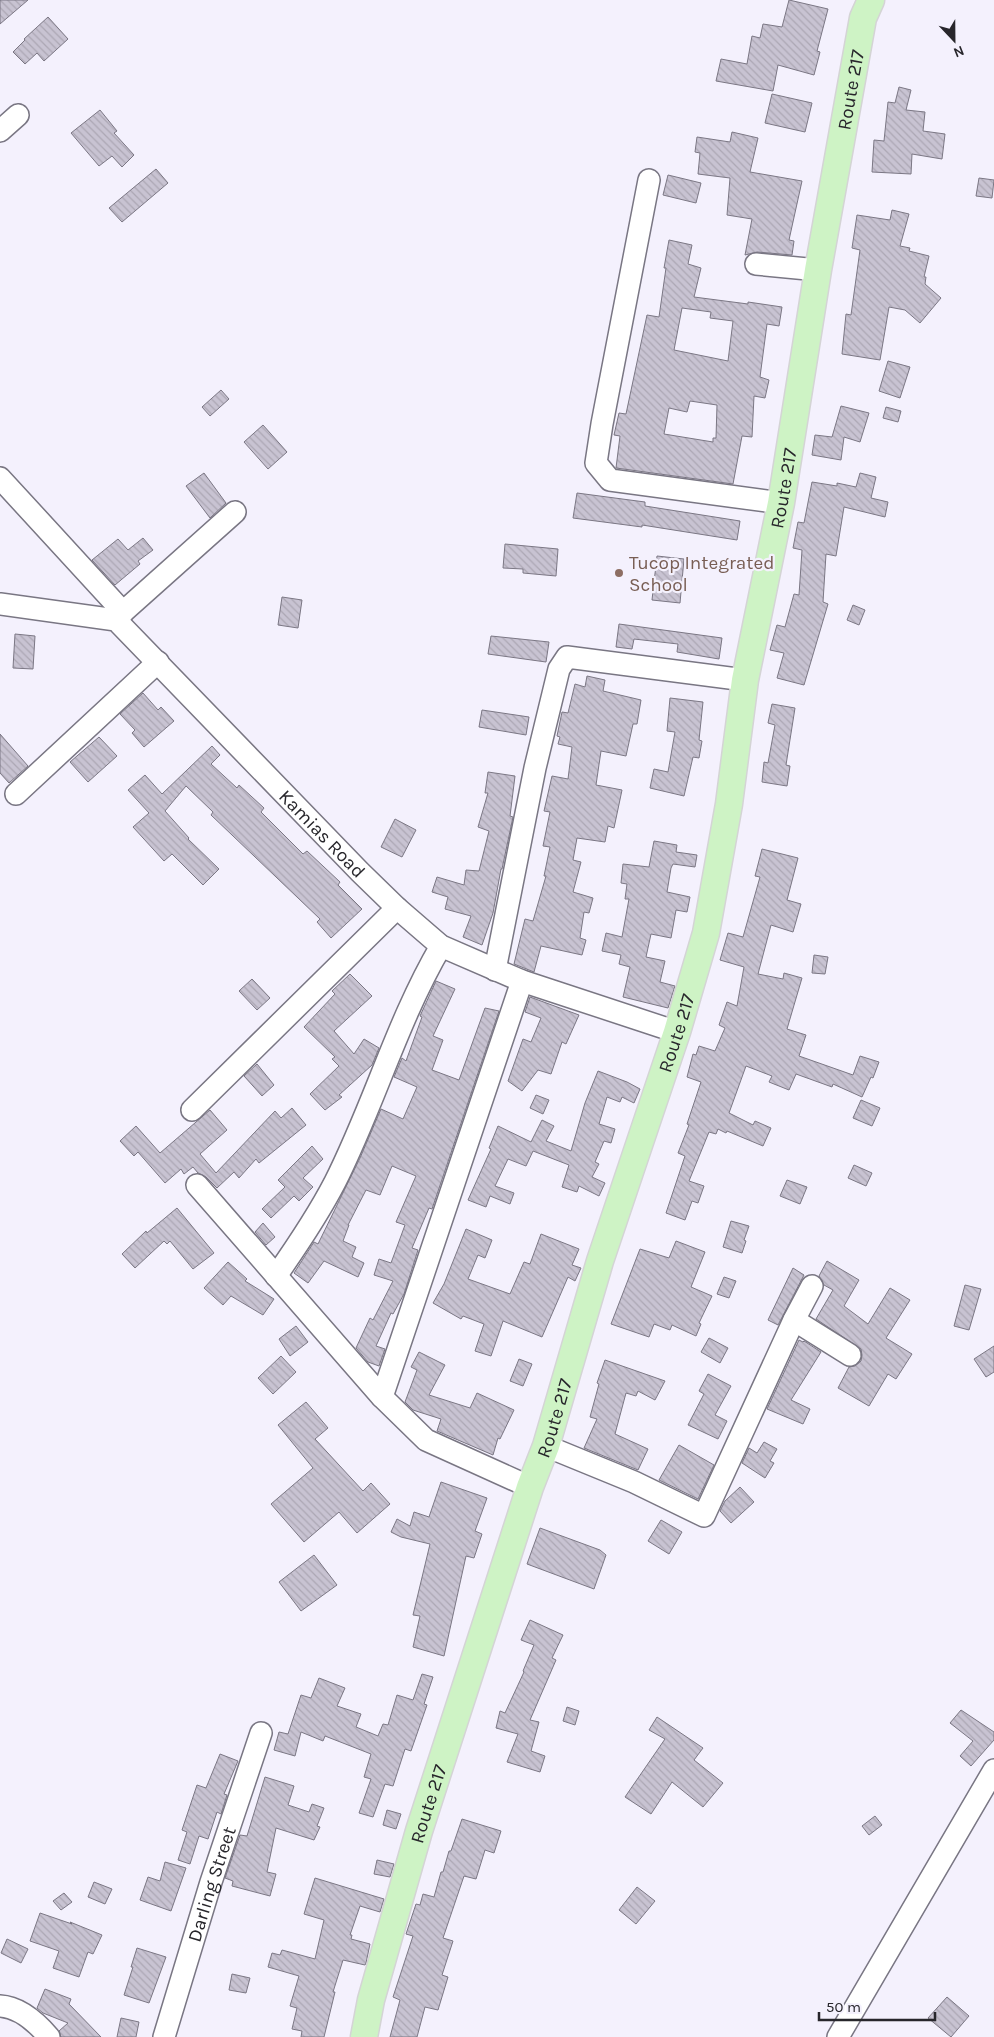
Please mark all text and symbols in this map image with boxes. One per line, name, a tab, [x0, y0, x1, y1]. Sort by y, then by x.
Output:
north arrow	[929, 15, 979, 65]
text: N	[951, 42, 967, 61]
street label: Route 217	[833, 48, 869, 132]
street label: Route 217	[766, 446, 802, 530]
place label: Tucop Integrated School	[629, 552, 774, 596]
marker: Tucop Integrated School	[613, 567, 625, 579]
street label: Kamias Road	[274, 785, 369, 883]
street label: Route 217	[654, 991, 700, 1075]
street label: Route 217	[533, 1376, 577, 1461]
street label: Route 217	[406, 1762, 452, 1846]
street label: Darling Street	[183, 1824, 241, 1945]
scale bar	[819, 1990, 935, 2022]
text: 50 m	[826, 1998, 861, 2016]

